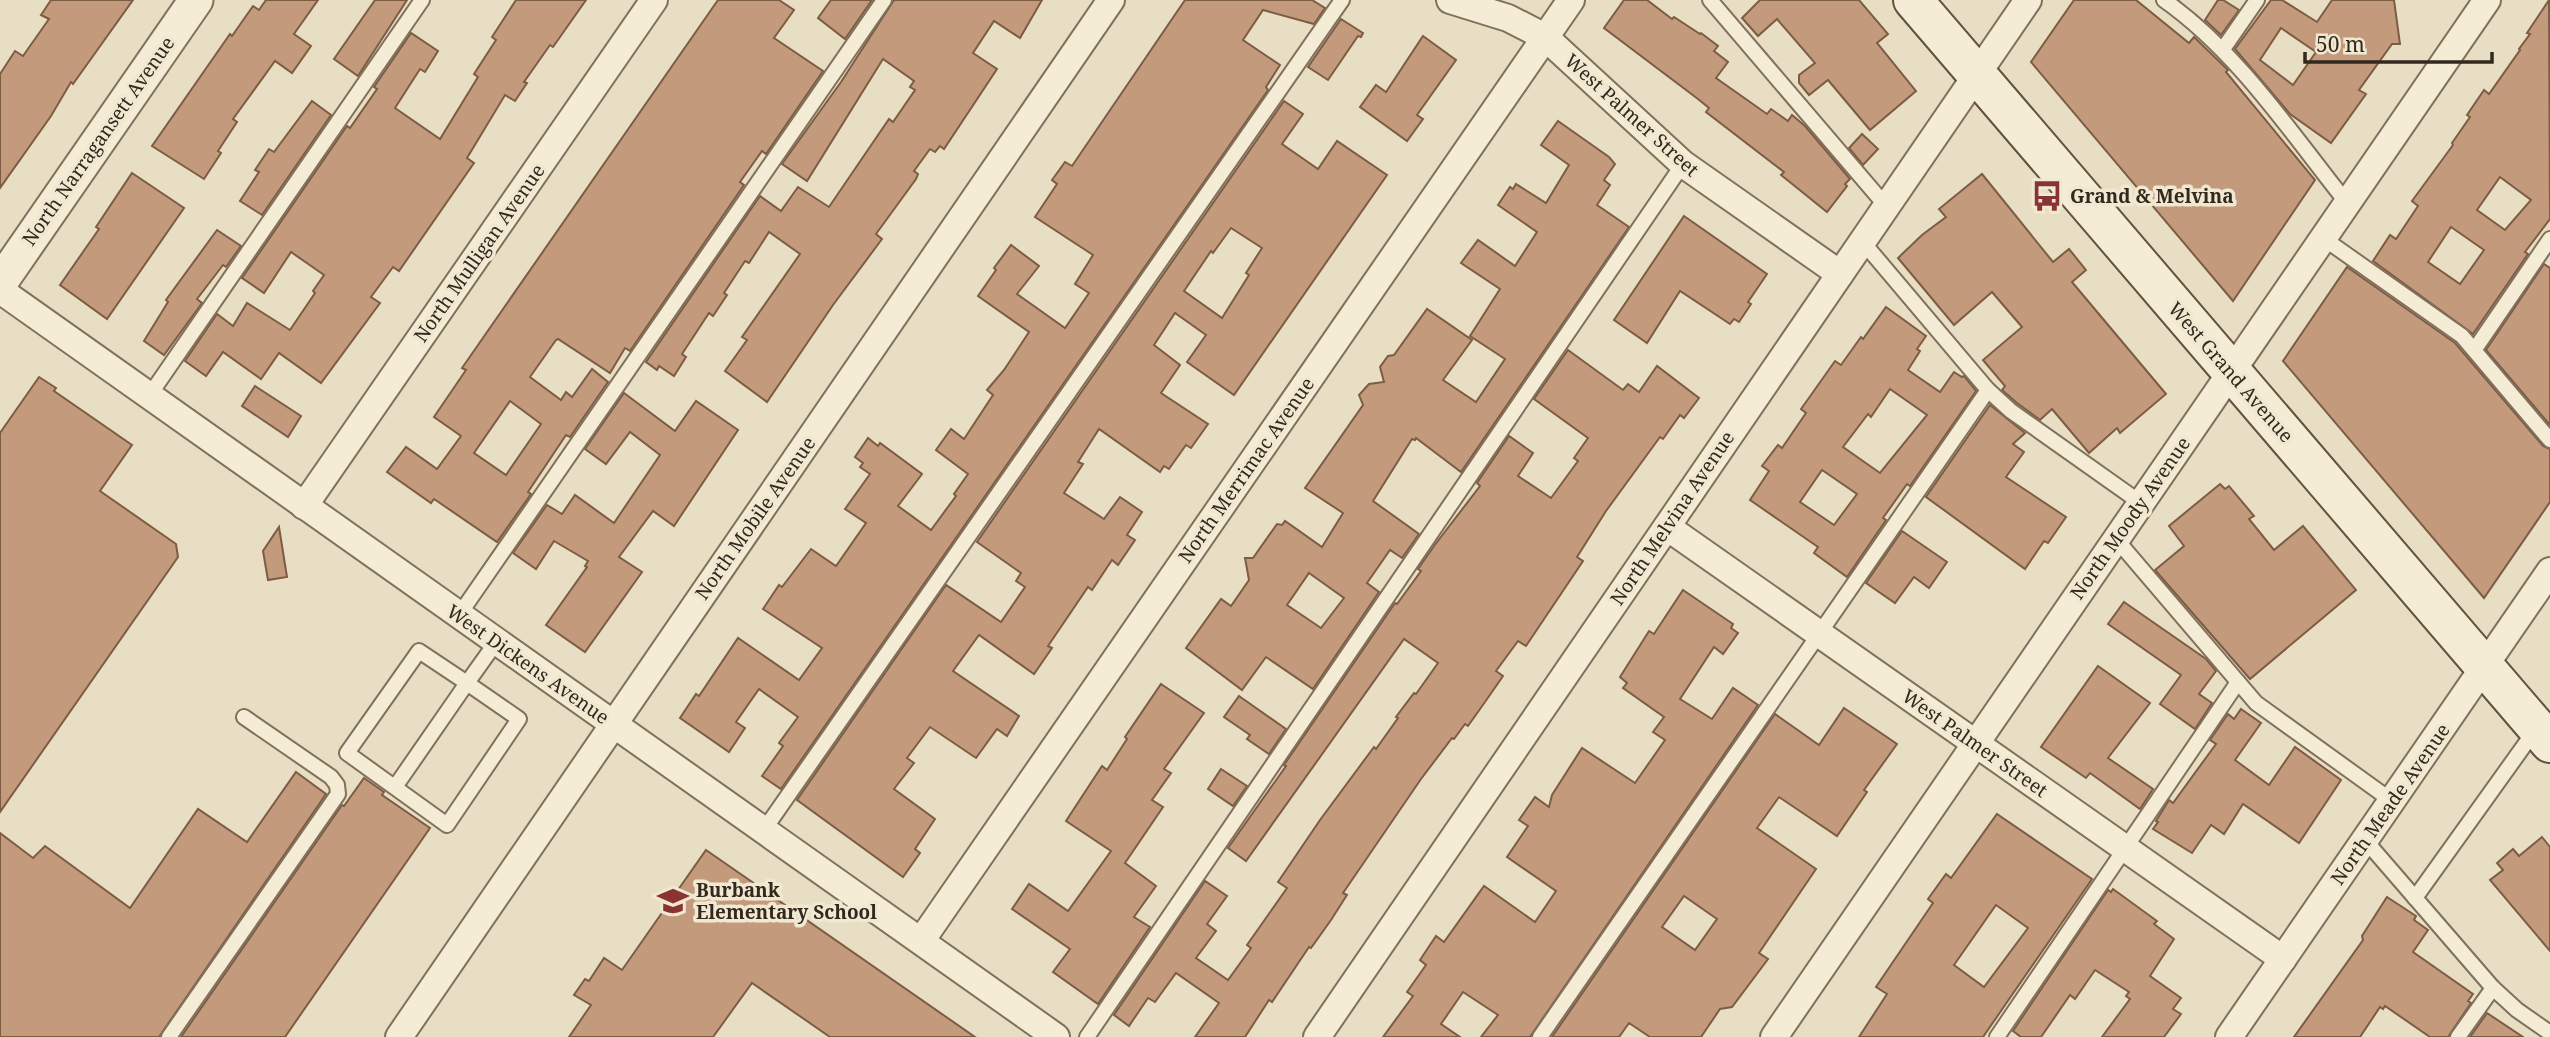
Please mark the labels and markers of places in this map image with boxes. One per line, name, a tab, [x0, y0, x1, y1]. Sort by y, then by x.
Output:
bus stop icon: Grand & Melvina	[2030, 179, 2064, 213]
place label: Grand & Melvina	[2070, 183, 2234, 209]
place label: Burbank Elementary School	[696, 877, 877, 925]
school or university icon: Burbank Elementary School	[656, 884, 690, 918]

